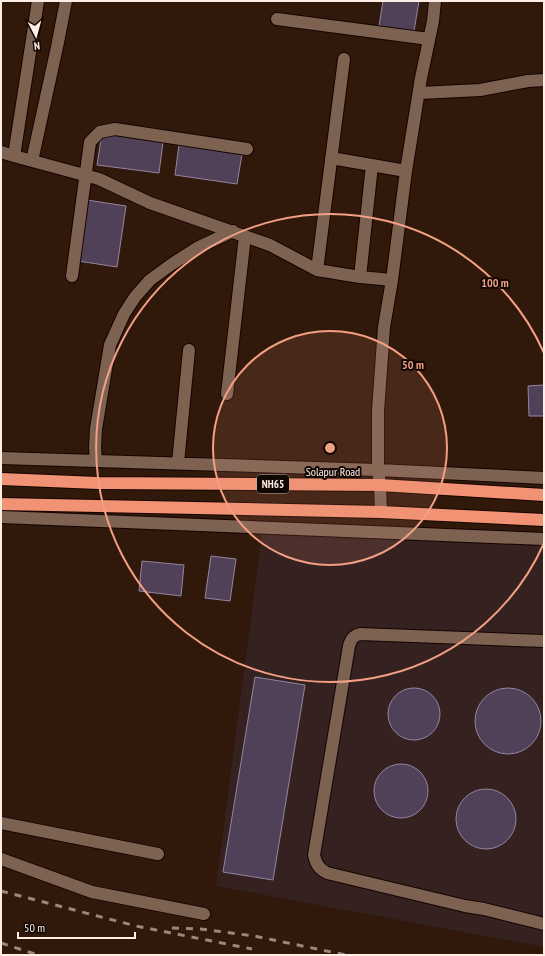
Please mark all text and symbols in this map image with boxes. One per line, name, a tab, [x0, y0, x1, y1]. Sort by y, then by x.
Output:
north arrow	[16, 16, 56, 56]
text: N	[33, 39, 41, 53]
text: 100 m	[481, 275, 509, 290]
text: 50 m	[402, 357, 424, 372]
centre of rings	[323, 441, 337, 455]
street label: Solapur Road	[306, 464, 360, 479]
road number: NH65	[257, 475, 289, 493]
scale bar	[18, 914, 135, 940]
text: 50 m	[24, 920, 45, 935]

